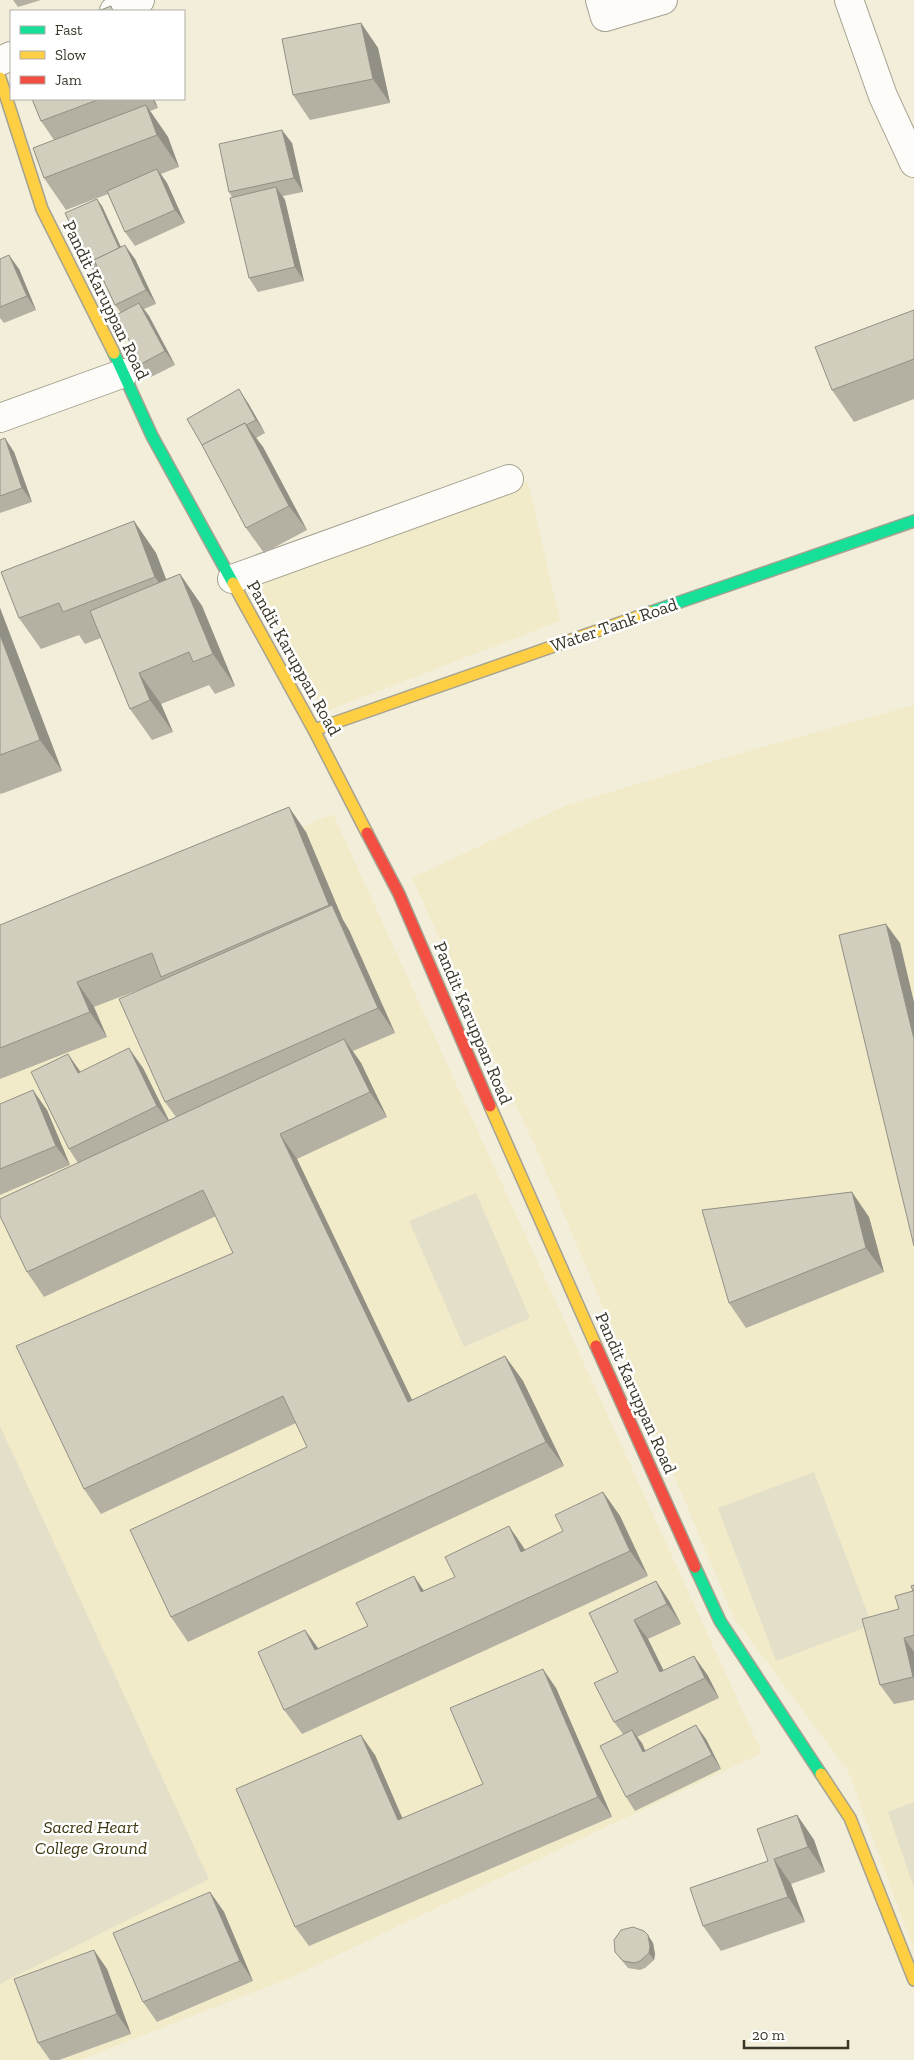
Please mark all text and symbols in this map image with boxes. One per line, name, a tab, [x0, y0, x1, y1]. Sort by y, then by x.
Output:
legend	[10, 10, 185, 100]
text: Fast	[55, 21, 83, 39]
text: Slow	[55, 46, 87, 64]
text: Jam	[55, 71, 82, 89]
street label: Pandit Karuppan Road	[58, 217, 154, 383]
street label: Pandit Karuppan Road	[242, 576, 346, 740]
street label: Water Tank Road	[548, 593, 680, 657]
street label: Pandit Karuppan Road	[429, 938, 517, 1108]
street label: Pandit Karuppan Road	[590, 1309, 682, 1477]
park label: Sacred Heart College Ground	[35, 1816, 147, 1859]
scale bar	[744, 2018, 848, 2050]
text: 20 m	[752, 2026, 785, 2044]

